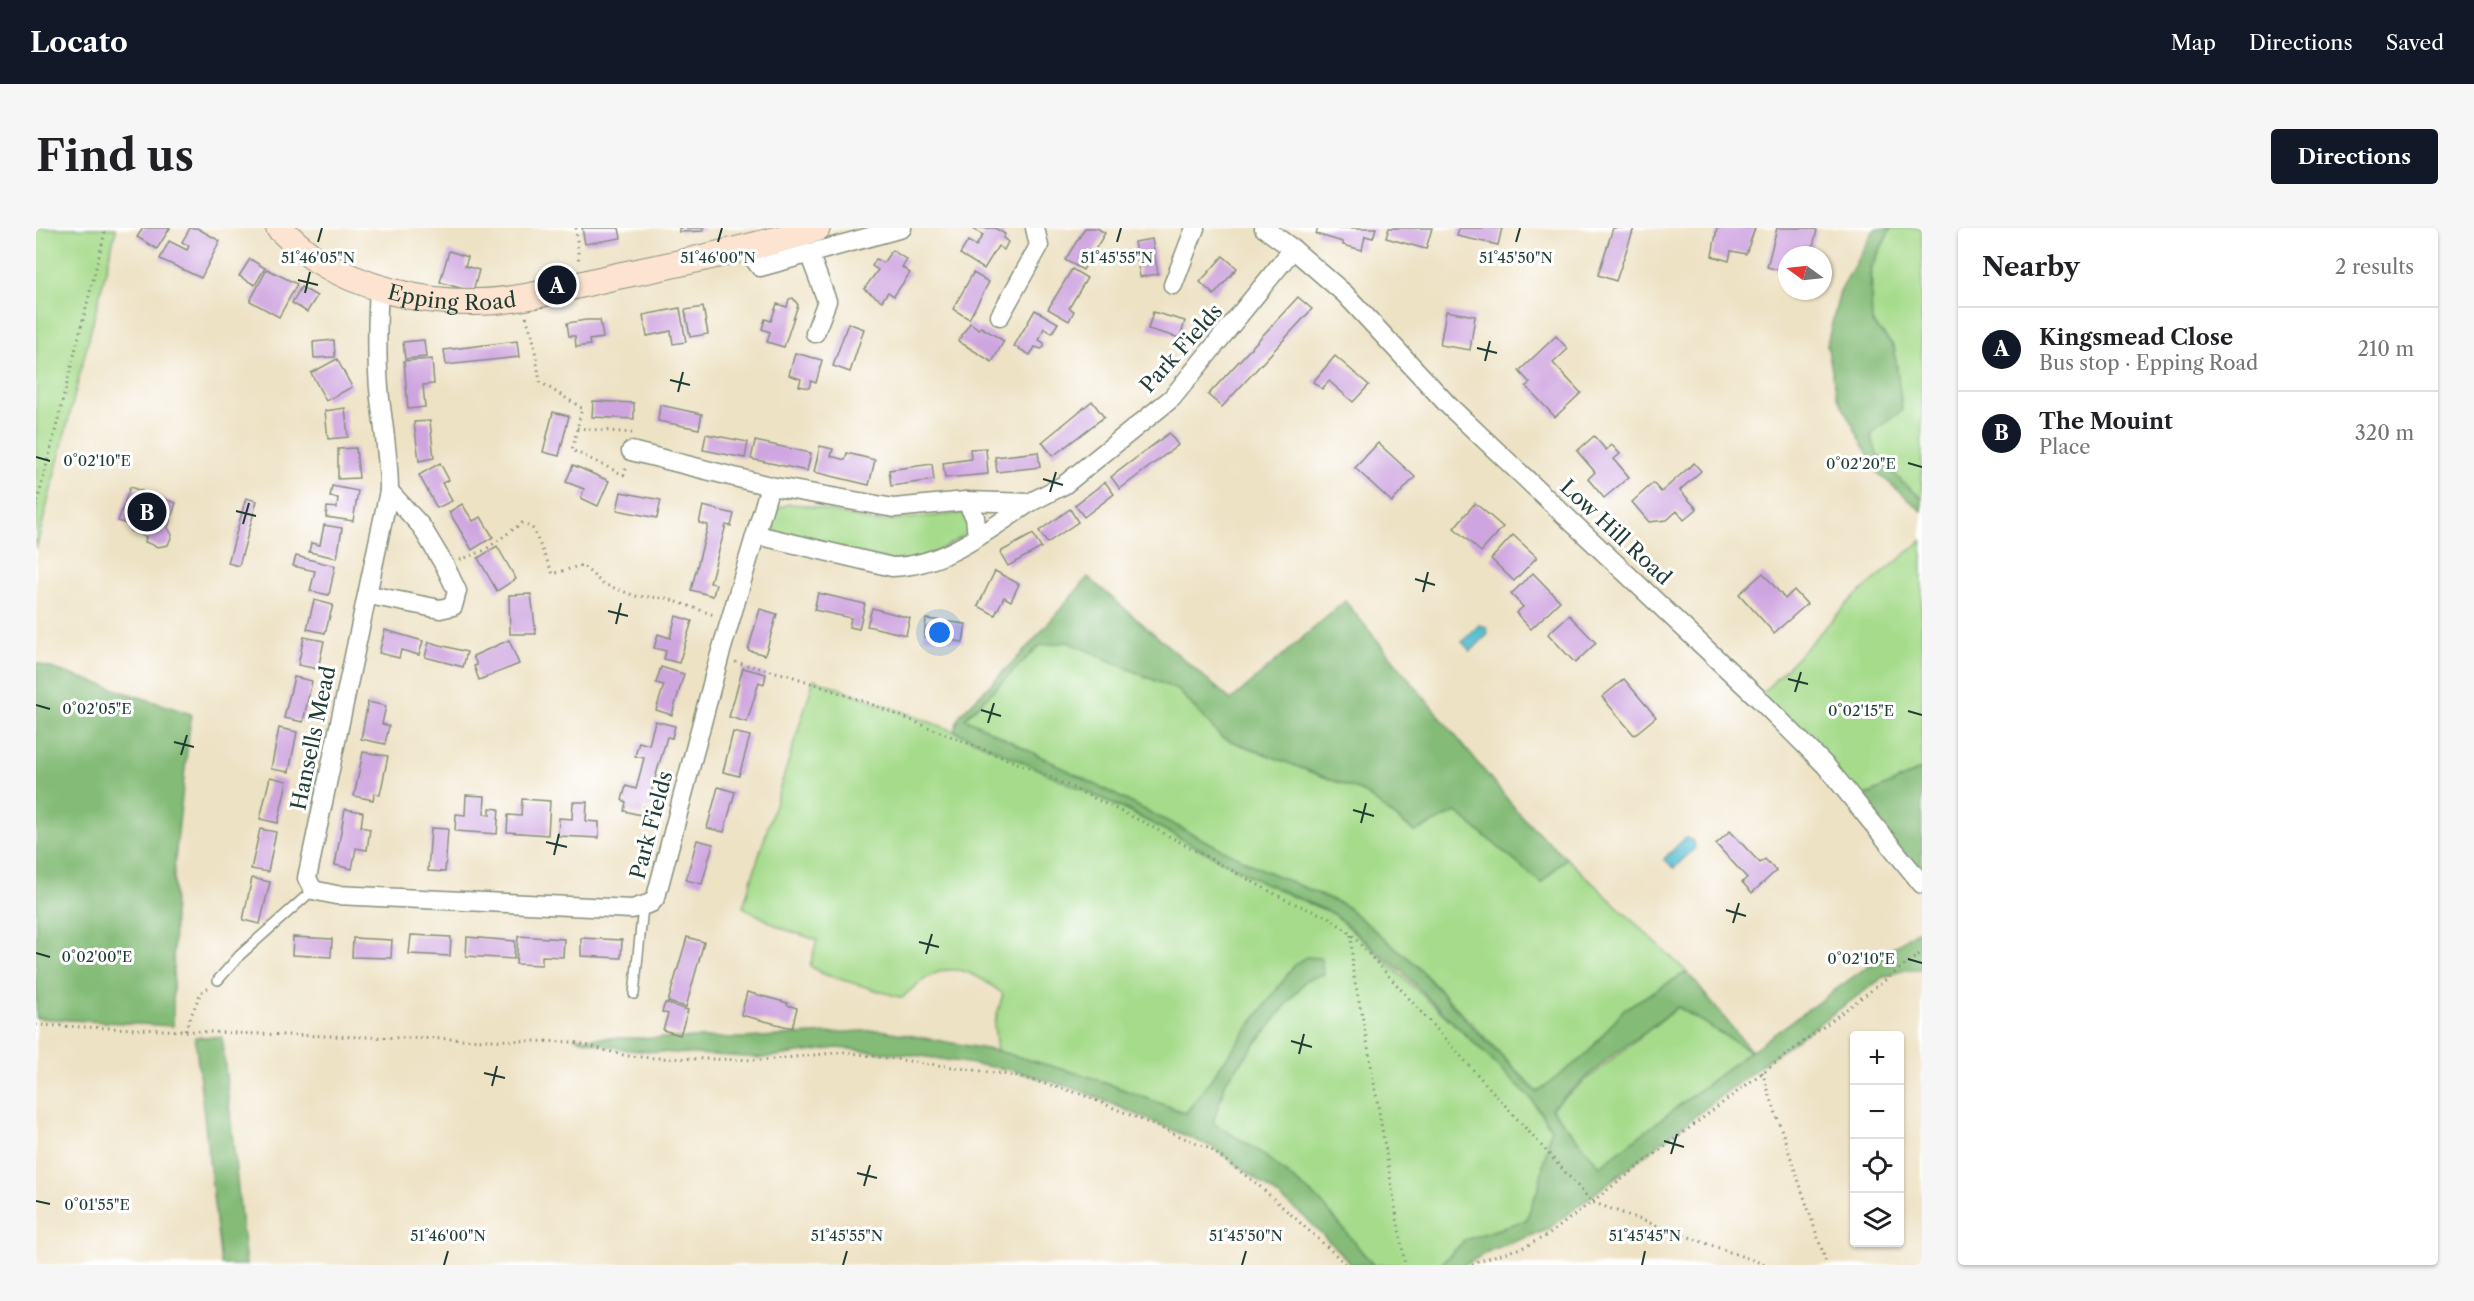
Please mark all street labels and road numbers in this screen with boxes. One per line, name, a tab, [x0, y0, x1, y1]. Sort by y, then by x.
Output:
street label: Epping Road	[385, 279, 518, 315]
street label: Park Fields	[1135, 298, 1227, 398]
street label: Low Hill Road	[1555, 474, 1677, 590]
street label: Hansells Mead	[286, 664, 341, 812]
street label: Park Fields	[625, 768, 677, 882]

